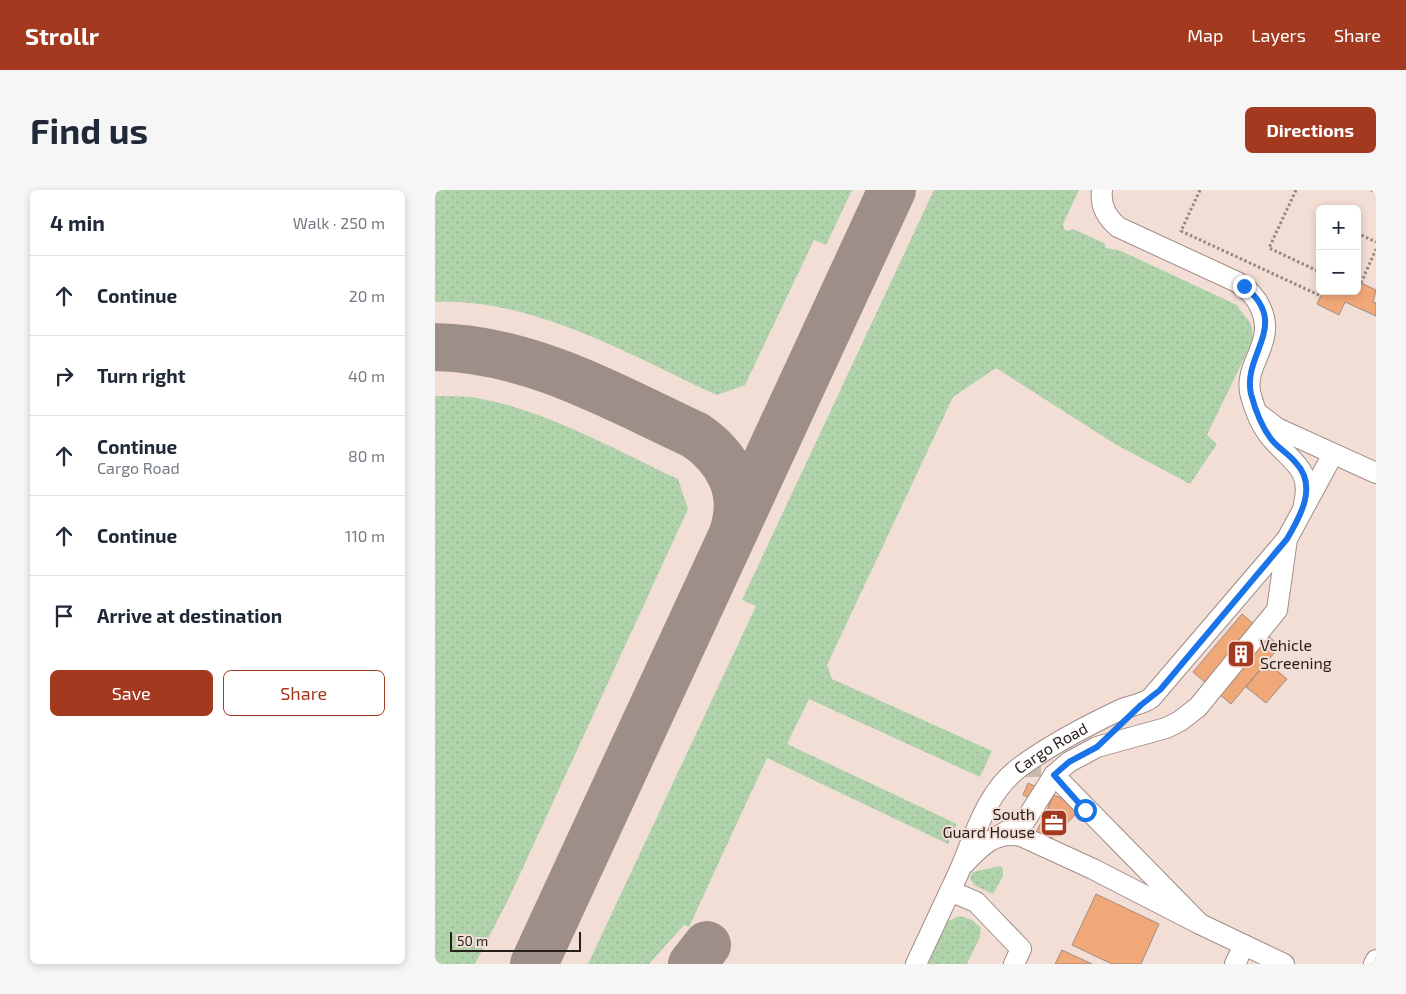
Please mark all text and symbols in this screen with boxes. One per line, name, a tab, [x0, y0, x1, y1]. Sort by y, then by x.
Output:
text: Strollr	[25, 21, 99, 50]
text: Map	[1187, 24, 1223, 46]
text: Layers	[1251, 24, 1306, 46]
text: Share	[1334, 24, 1381, 46]
button: Directions	[1245, 107, 1376, 153]
text: Find us	[30, 109, 148, 151]
map controls	[1316, 205, 1361, 295]
button: +	[1316, 205, 1361, 250]
text: 4 min	[50, 210, 105, 235]
text: Walk · 250 m	[293, 213, 385, 232]
button: −	[1316, 250, 1361, 295]
route end	[1233, 275, 1256, 298]
icon: ahead	[50, 282, 78, 310]
text: Continue	[97, 284, 177, 307]
text: 20 m	[349, 286, 385, 305]
icon: right	[50, 362, 78, 390]
text: Turn right	[97, 364, 185, 387]
text: 40 m	[348, 366, 385, 385]
text: Continue	[97, 435, 177, 458]
icon: ahead	[50, 442, 78, 470]
text: 80 m	[348, 446, 385, 465]
text: Cargo Road	[97, 458, 180, 477]
icon: ahead	[50, 522, 78, 550]
text: Continue	[97, 524, 177, 547]
text: 110 m	[345, 526, 385, 545]
icon: arrive	[50, 602, 78, 630]
text: Arrive at destination	[97, 604, 282, 627]
place label: Vehicle Screening	[1260, 635, 1332, 672]
building icon: Vehicle Screening	[1226, 639, 1256, 669]
button: Save	[50, 670, 213, 716]
button: Share	[223, 670, 385, 716]
street label: Cargo Road	[1010, 718, 1091, 777]
route start	[1074, 799, 1097, 822]
place label: South Guard House	[942, 804, 1035, 841]
office icon: South Guard House	[1039, 808, 1069, 838]
scale bar	[450, 929, 581, 952]
text: 50 m	[457, 932, 488, 949]

